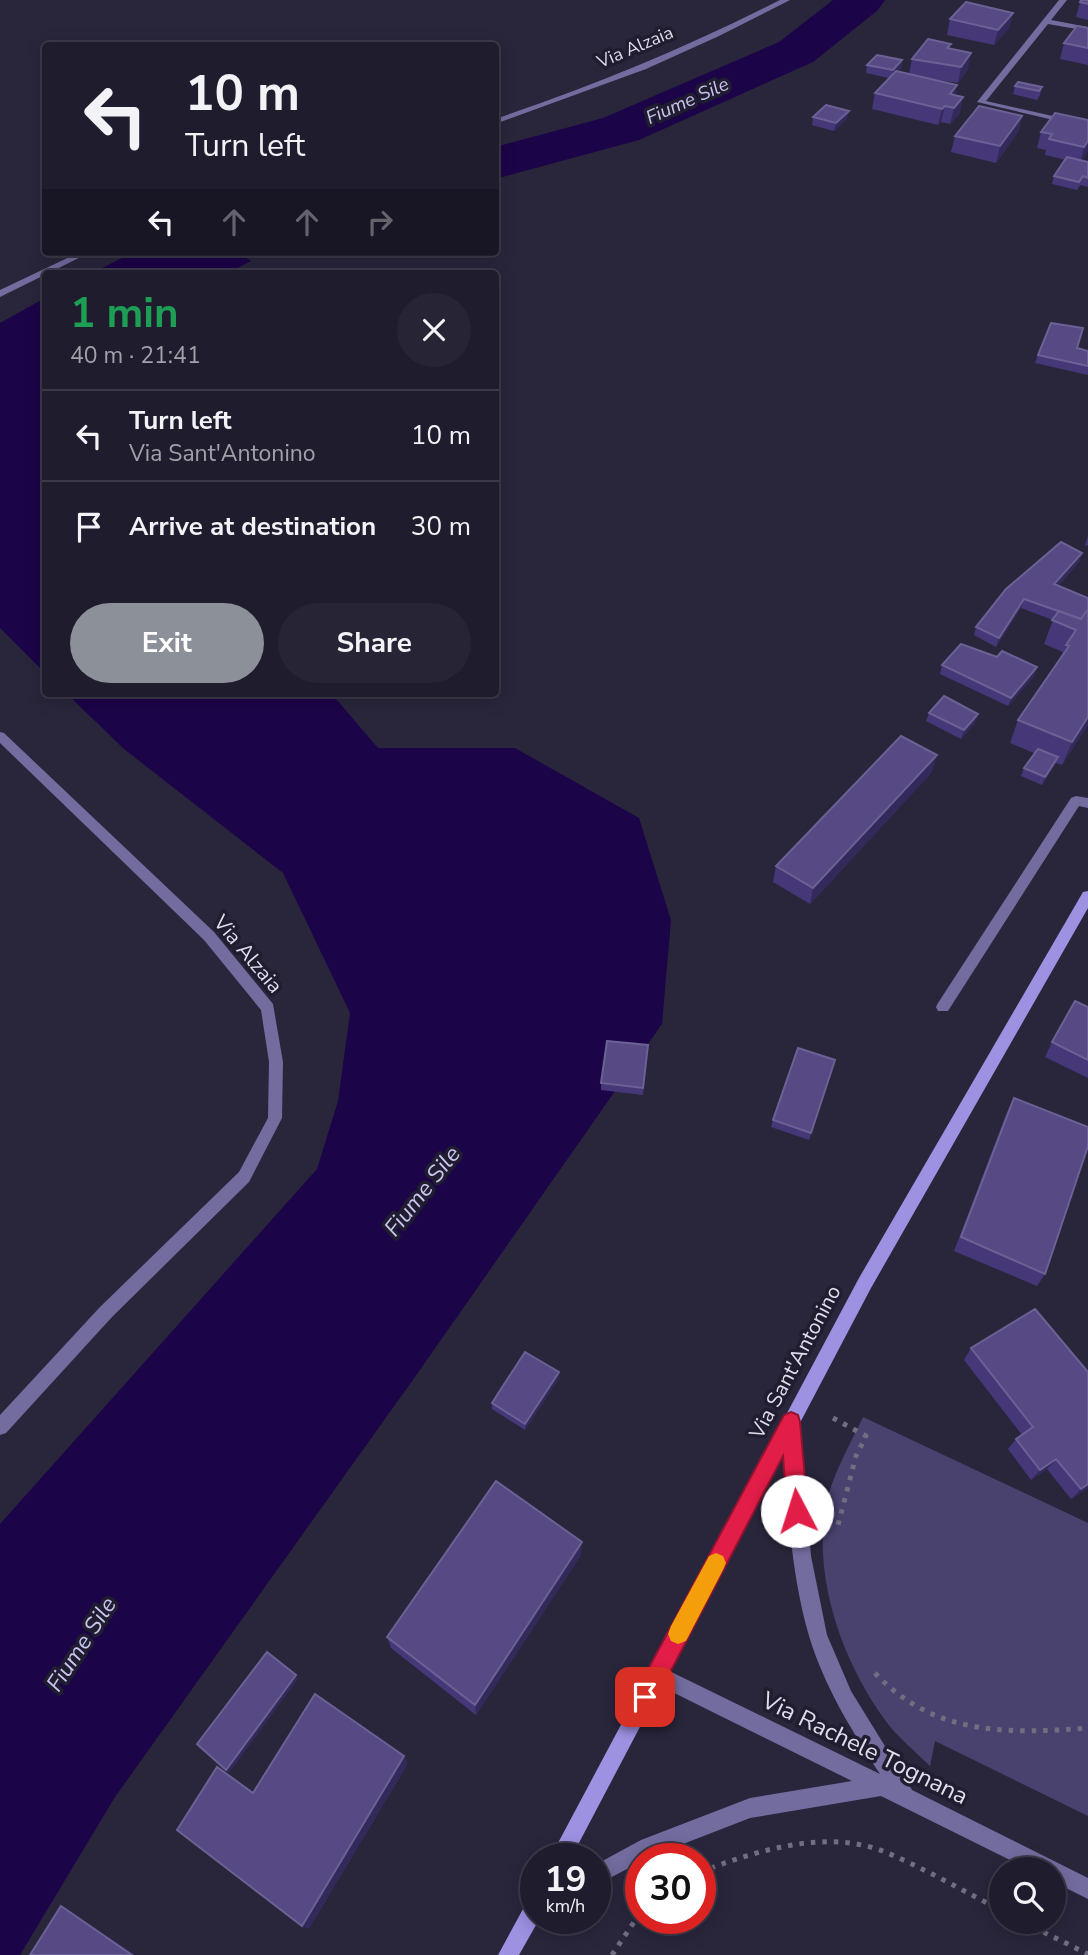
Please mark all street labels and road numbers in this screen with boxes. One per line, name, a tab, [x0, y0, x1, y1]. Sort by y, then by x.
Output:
street label: Via Alzaia	[592, 20, 677, 74]
street label: Via Alzaia	[206, 908, 289, 999]
street label: Via Sant'Antonino	[742, 1280, 847, 1445]
street label: Via Rachele Tognana	[756, 1684, 974, 1812]

